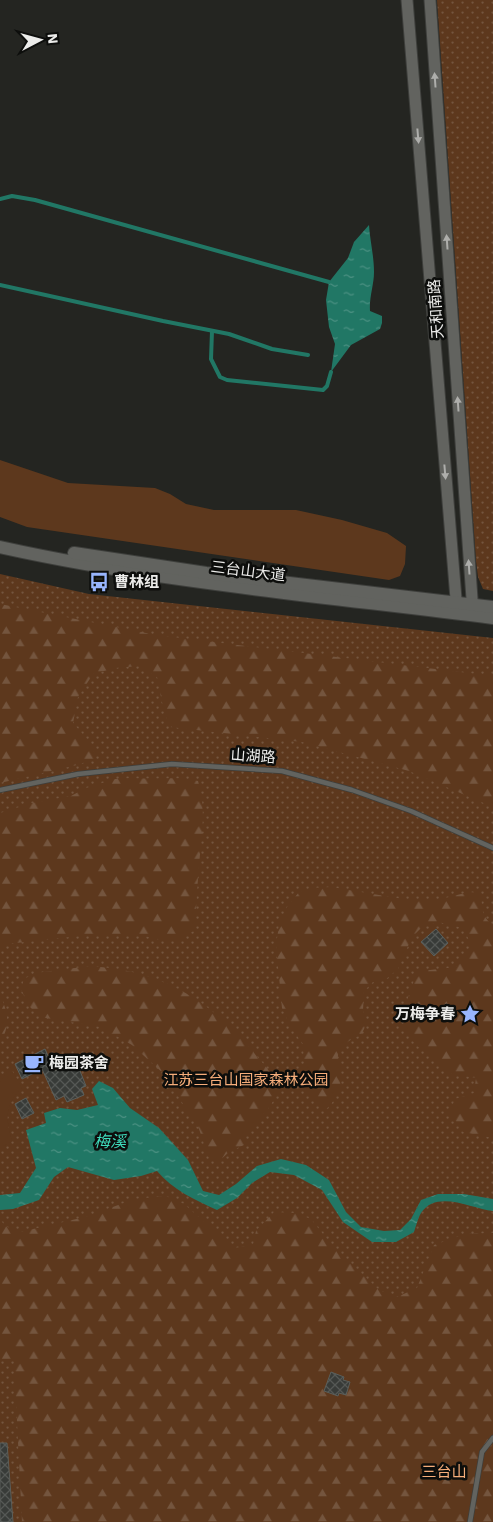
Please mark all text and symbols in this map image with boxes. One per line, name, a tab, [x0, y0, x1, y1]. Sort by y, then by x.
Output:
north arrow	[15, 15, 65, 65]
text: N	[44, 33, 61, 45]
one-way arrow	[431, 72, 439, 88]
one-way arrow	[414, 128, 422, 144]
one-way arrow	[442, 234, 450, 250]
street label: 天和南路	[425, 278, 447, 340]
one-way arrow	[453, 396, 461, 412]
one-way arrow	[442, 464, 450, 480]
street label: 三台山大道	[210, 557, 286, 585]
one-way arrow	[465, 558, 473, 574]
bus stop icon: 曹林组	[88, 571, 110, 593]
place label: 曹林组	[114, 573, 159, 591]
street label: 山湖路	[230, 745, 276, 767]
place icon: 万梅争春	[459, 1003, 481, 1025]
place label: 万梅争春	[395, 1005, 455, 1023]
cafe icon: 梅园茶舍	[23, 1052, 45, 1074]
place label: 梅园茶舍	[49, 1054, 109, 1072]
park label: 江苏三台山国家森林公园	[163, 1071, 329, 1089]
water label: 梅溪	[94, 1132, 128, 1151]
park label: 三台山	[421, 1463, 467, 1481]

